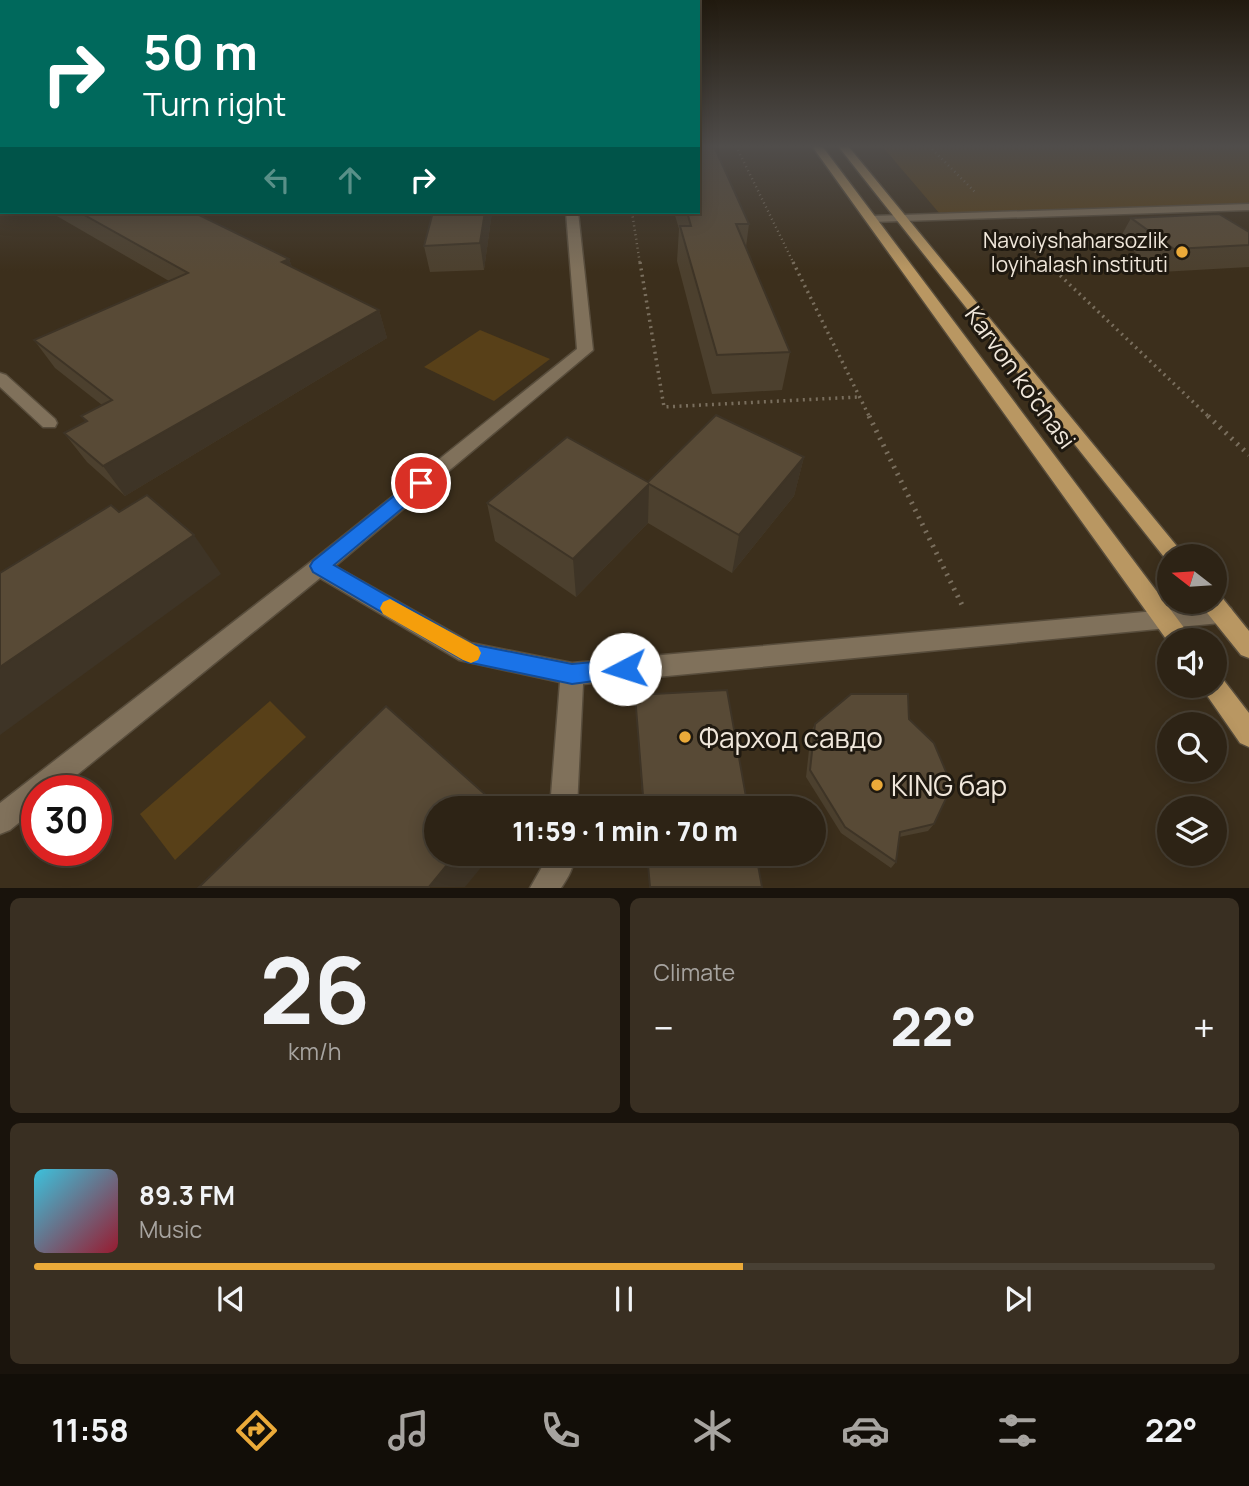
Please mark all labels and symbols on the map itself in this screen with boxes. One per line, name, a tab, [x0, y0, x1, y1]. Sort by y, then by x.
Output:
place label: Navoiyshaharsozlik loyihalash instituti	[983, 226, 1169, 278]
marker: Navoiyshaharsozlik loyihalash instituti	[1174, 244, 1190, 260]
street label: Karvon ko'chasi	[958, 299, 1084, 455]
pin	[391, 453, 451, 513]
north arrow	[1157, 544, 1227, 614]
position arrow	[588, 632, 662, 706]
place label: Фарход савдо	[699, 718, 883, 756]
marker: Фарход савдо	[677, 729, 693, 745]
place label: KING бар	[891, 766, 1007, 804]
speed limit sign: 30	[21, 775, 112, 866]
marker: KING бар	[869, 777, 885, 793]

